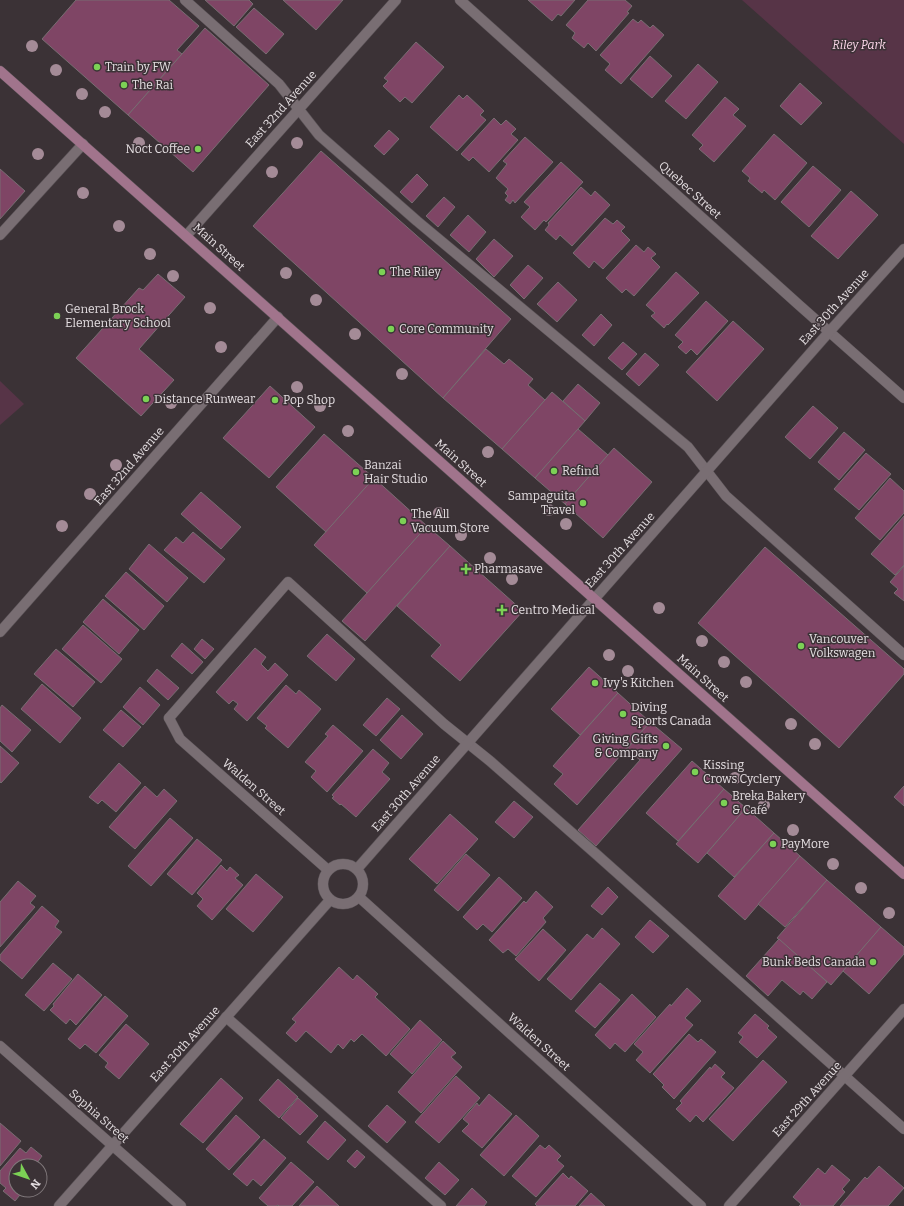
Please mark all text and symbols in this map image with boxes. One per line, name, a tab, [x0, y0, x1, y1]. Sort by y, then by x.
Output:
park label: Riley Park	[832, 38, 886, 52]
place label: Train by FW	[105, 60, 172, 74]
marker: Train by FW	[92, 62, 102, 72]
street label: East 32nd Avenue	[243, 68, 319, 150]
place label: The Rai	[132, 78, 174, 92]
marker: The Rai	[119, 80, 129, 90]
place label: Noct Coffee	[126, 142, 190, 156]
marker: Noct Coffee	[193, 144, 203, 154]
street label: Quebec Street	[656, 158, 724, 222]
street label: Main Street	[190, 220, 248, 274]
place label: The Riley	[390, 265, 441, 279]
street label: East 30th Avenue	[796, 266, 872, 348]
marker: The Riley	[377, 267, 387, 277]
place label: General Brock Elementary School	[65, 302, 171, 330]
marker: General Brock Elementary School	[52, 311, 62, 321]
place label: Core Community	[399, 322, 494, 336]
marker: Core Community	[386, 324, 396, 334]
place label: Distance Runwear	[154, 392, 256, 406]
place label: Pop Shop	[283, 393, 335, 407]
marker: Distance Runwear	[141, 394, 151, 404]
marker: Pop Shop	[270, 395, 280, 405]
street label: East 32nd Avenue	[91, 424, 167, 508]
street label: Main Street	[432, 436, 490, 490]
place label: Banzai Hair Studio	[364, 458, 428, 486]
place label: Refind	[562, 464, 599, 478]
marker: Refind	[549, 466, 559, 476]
marker: Banzai Hair Studio	[351, 467, 361, 477]
place label: Sampaguita Travel	[508, 489, 576, 517]
marker: Sampaguita Travel	[578, 498, 588, 508]
place label: The All Vacuum Store	[411, 507, 489, 535]
street label: East 30th Avenue	[582, 509, 658, 591]
marker: The All Vacuum Store	[398, 516, 408, 526]
place label: Pharmasave	[474, 562, 543, 576]
marker: Pharmasave	[461, 564, 471, 574]
place label: Centro Medical	[511, 603, 595, 617]
marker: Centro Medical	[496, 604, 508, 616]
place label: Vancouver Volkswagen	[809, 632, 876, 660]
marker: Vancouver Volkswagen	[796, 641, 806, 651]
street label: Main Street	[674, 651, 732, 705]
place label: Ivy's Kitchen	[603, 676, 674, 690]
marker: Ivy's Kitchen	[590, 678, 600, 688]
place label: Diving Sports Canada	[631, 700, 712, 728]
marker: Diving Sports Canada	[618, 709, 628, 719]
place label: Giving Gifts & Company	[593, 732, 659, 760]
marker: Giving Gifts & Company	[661, 741, 671, 751]
street label: East 30th Avenue	[369, 752, 443, 834]
street label: Walden Street	[220, 756, 289, 819]
place label: Kissing Crows Cyclery	[703, 758, 782, 786]
marker: Kissing Crows Cyclery	[690, 767, 700, 777]
place label: Breka Bakery & Café	[732, 789, 806, 817]
marker: Breka Bakery & Café	[719, 798, 729, 808]
place label: PayMore	[781, 837, 829, 851]
marker: PayMore	[768, 839, 778, 849]
place label: Bunk Beds Canada	[762, 955, 865, 969]
marker: Bunk Beds Canada	[868, 957, 878, 967]
street label: East 30th Avenue	[147, 1003, 223, 1085]
street label: Walden Street	[505, 1010, 573, 1074]
street label: East 29th Avenue	[770, 1059, 844, 1139]
street label: Sophia Street	[66, 1086, 132, 1146]
north arrow	[8, 1158, 48, 1198]
text: N	[27, 1177, 43, 1192]

